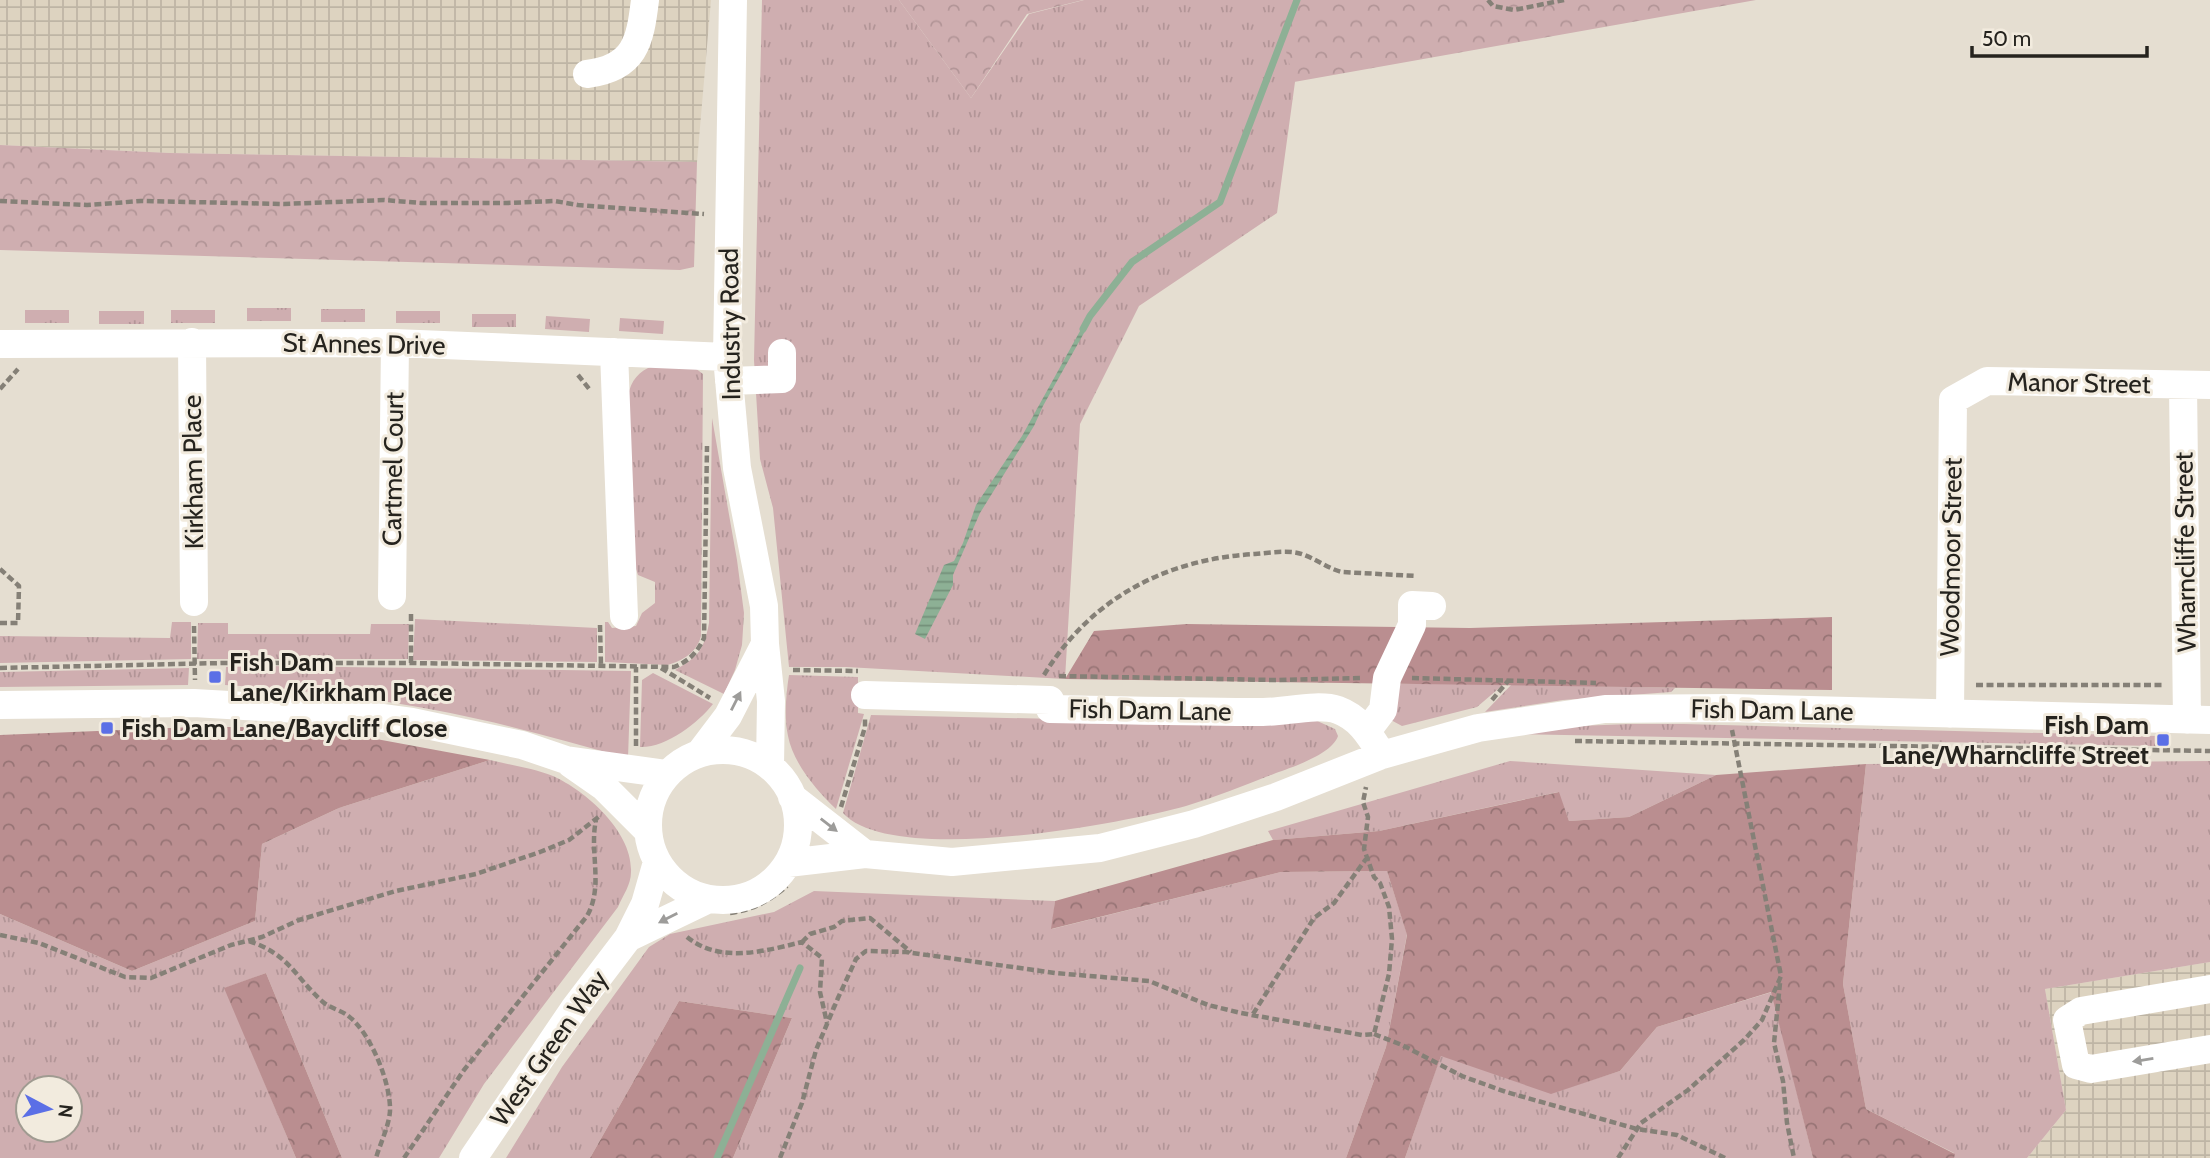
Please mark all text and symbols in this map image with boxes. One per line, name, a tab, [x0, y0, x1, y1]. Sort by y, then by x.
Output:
scale bar	[1972, 14, 2147, 58]
text: 50 m	[1982, 26, 2031, 51]
street label: Industry Road	[713, 248, 747, 400]
street label: St Annes Drive	[282, 327, 446, 361]
street label: Manor Street	[2007, 366, 2151, 400]
street label: Cartmel Court	[376, 391, 410, 546]
street label: Kirkham Place	[176, 395, 210, 549]
street label: Wharncliffe Street	[2167, 451, 2203, 652]
street label: Woodmoor Street	[1933, 457, 1969, 657]
place label: Fish Dam Lane/Kirkham Place	[229, 646, 452, 708]
marker: Fish Dam Lane/Kirkham Place	[207, 669, 223, 685]
one-way arrow	[730, 691, 741, 711]
street label: Fish Dam Lane	[1068, 693, 1232, 727]
street label: Fish Dam Lane	[1690, 693, 1854, 727]
place label: Fish Dam Lane/Wharncliffe Street	[1881, 709, 2149, 771]
place label: Fish Dam Lane/Baycliff Close	[121, 712, 447, 744]
marker: Fish Dam Lane/Baycliff Close	[99, 720, 115, 736]
marker: Fish Dam Lane/Wharncliffe Street	[2155, 732, 2171, 748]
one-way arrow	[819, 818, 837, 833]
one-way arrow	[658, 912, 678, 923]
street label: West Green Way	[483, 964, 615, 1132]
one-way arrow	[2132, 1055, 2154, 1066]
north arrow	[14, 1074, 84, 1144]
text: N	[53, 1103, 78, 1119]

